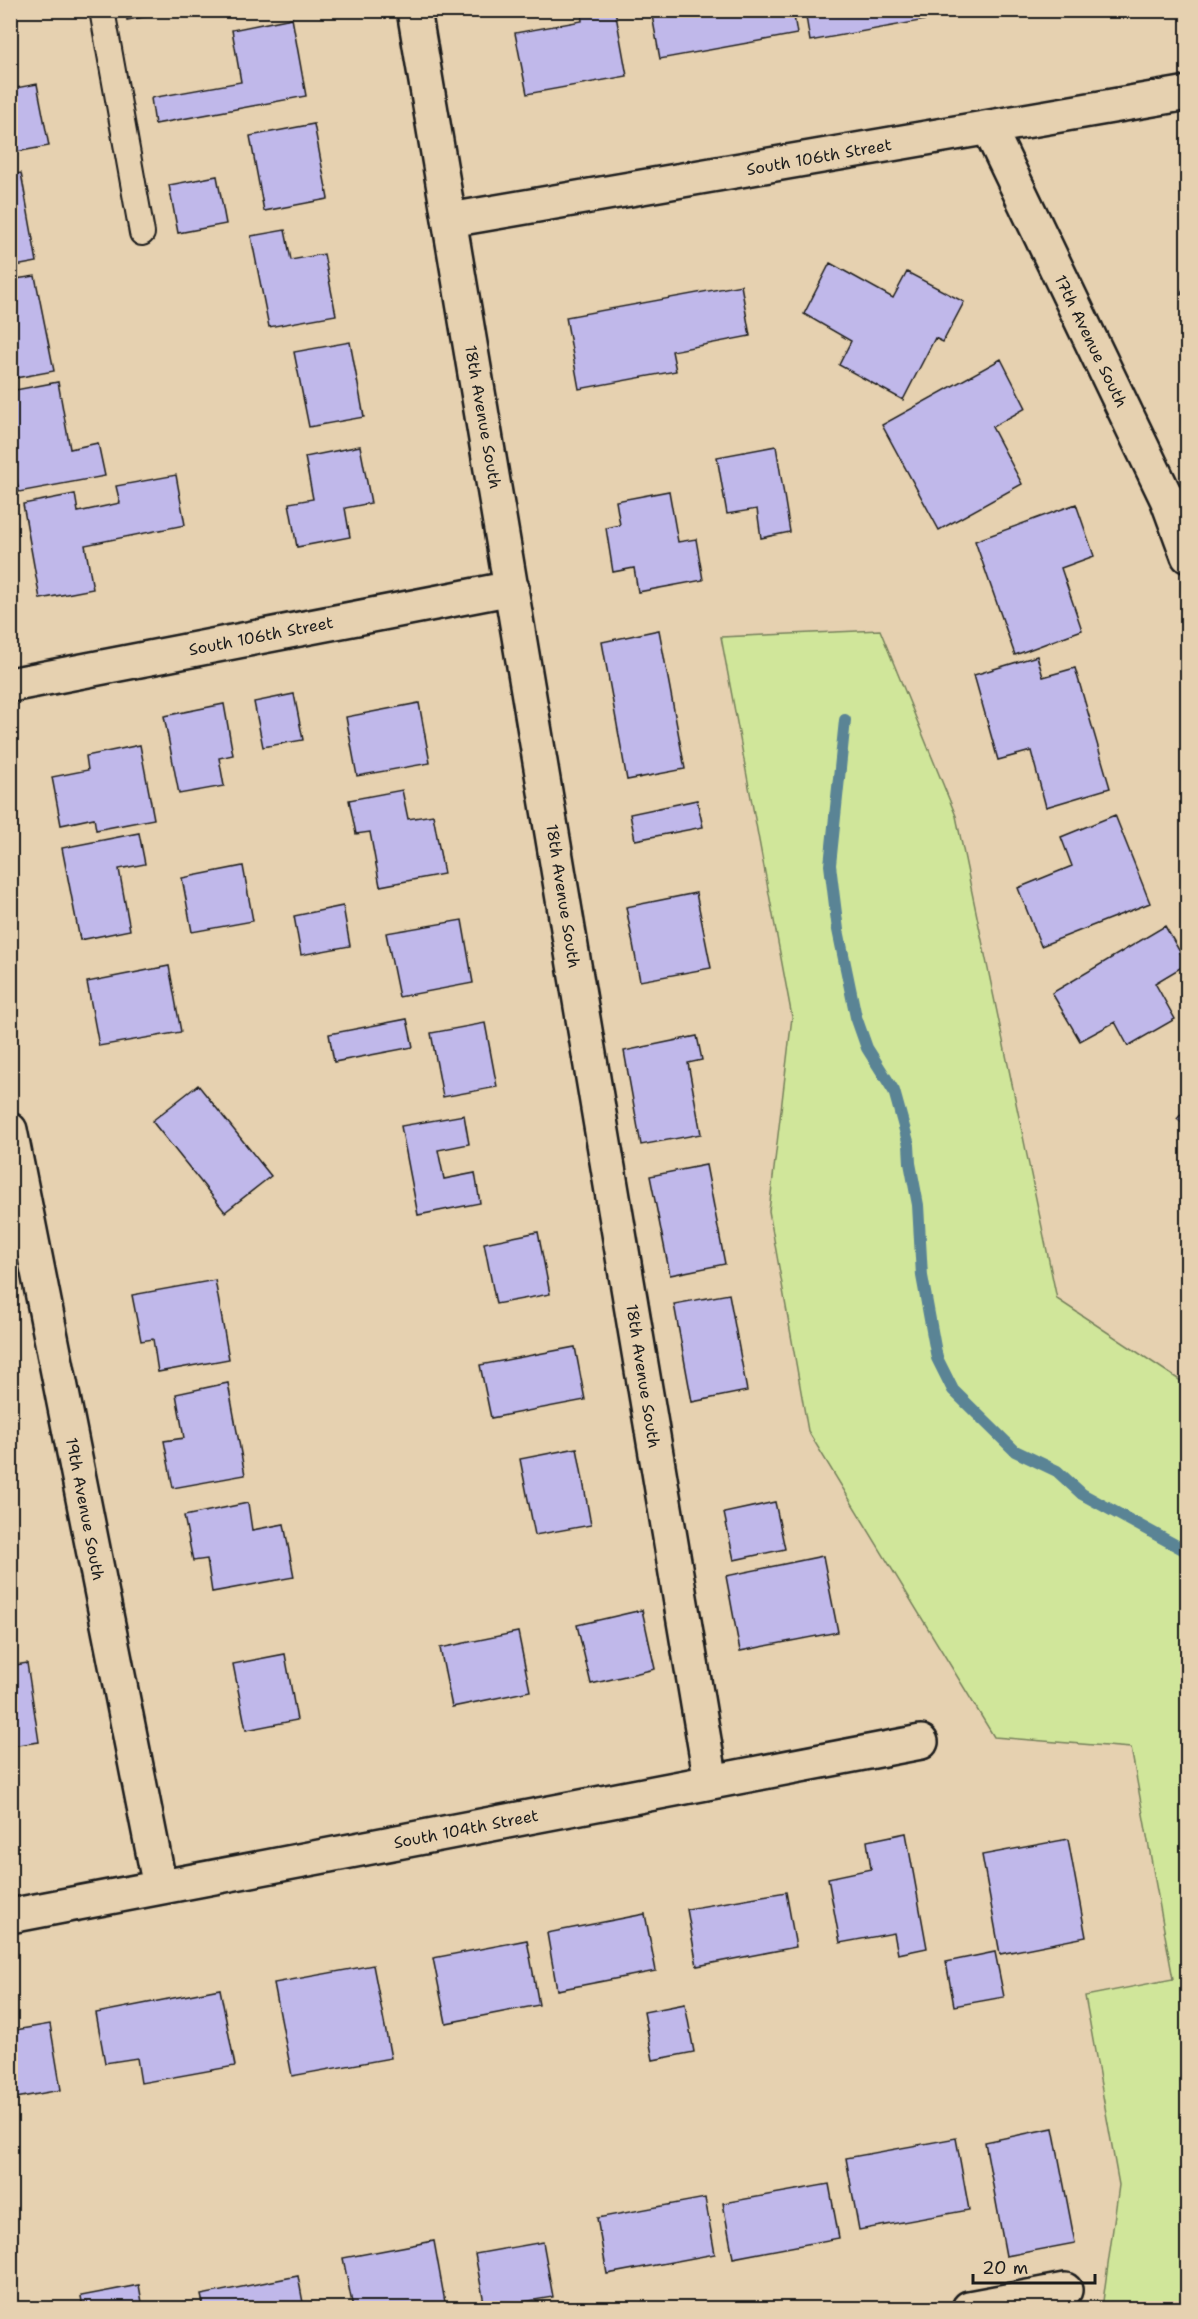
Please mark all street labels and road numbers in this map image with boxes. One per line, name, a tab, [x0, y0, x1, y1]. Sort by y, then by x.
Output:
street label: South 106th Street	[745, 134, 893, 180]
street label: 17th Avenue South	[1050, 271, 1132, 411]
street label: 18th Avenue South	[460, 343, 506, 491]
street label: South 106th Street	[187, 612, 335, 660]
street label: 18th Avenue South	[541, 822, 585, 970]
street label: 18th Avenue South	[621, 1302, 665, 1450]
street label: 19th Avenue South	[61, 1436, 109, 1582]
street label: South 104th Street	[392, 1805, 540, 1853]

